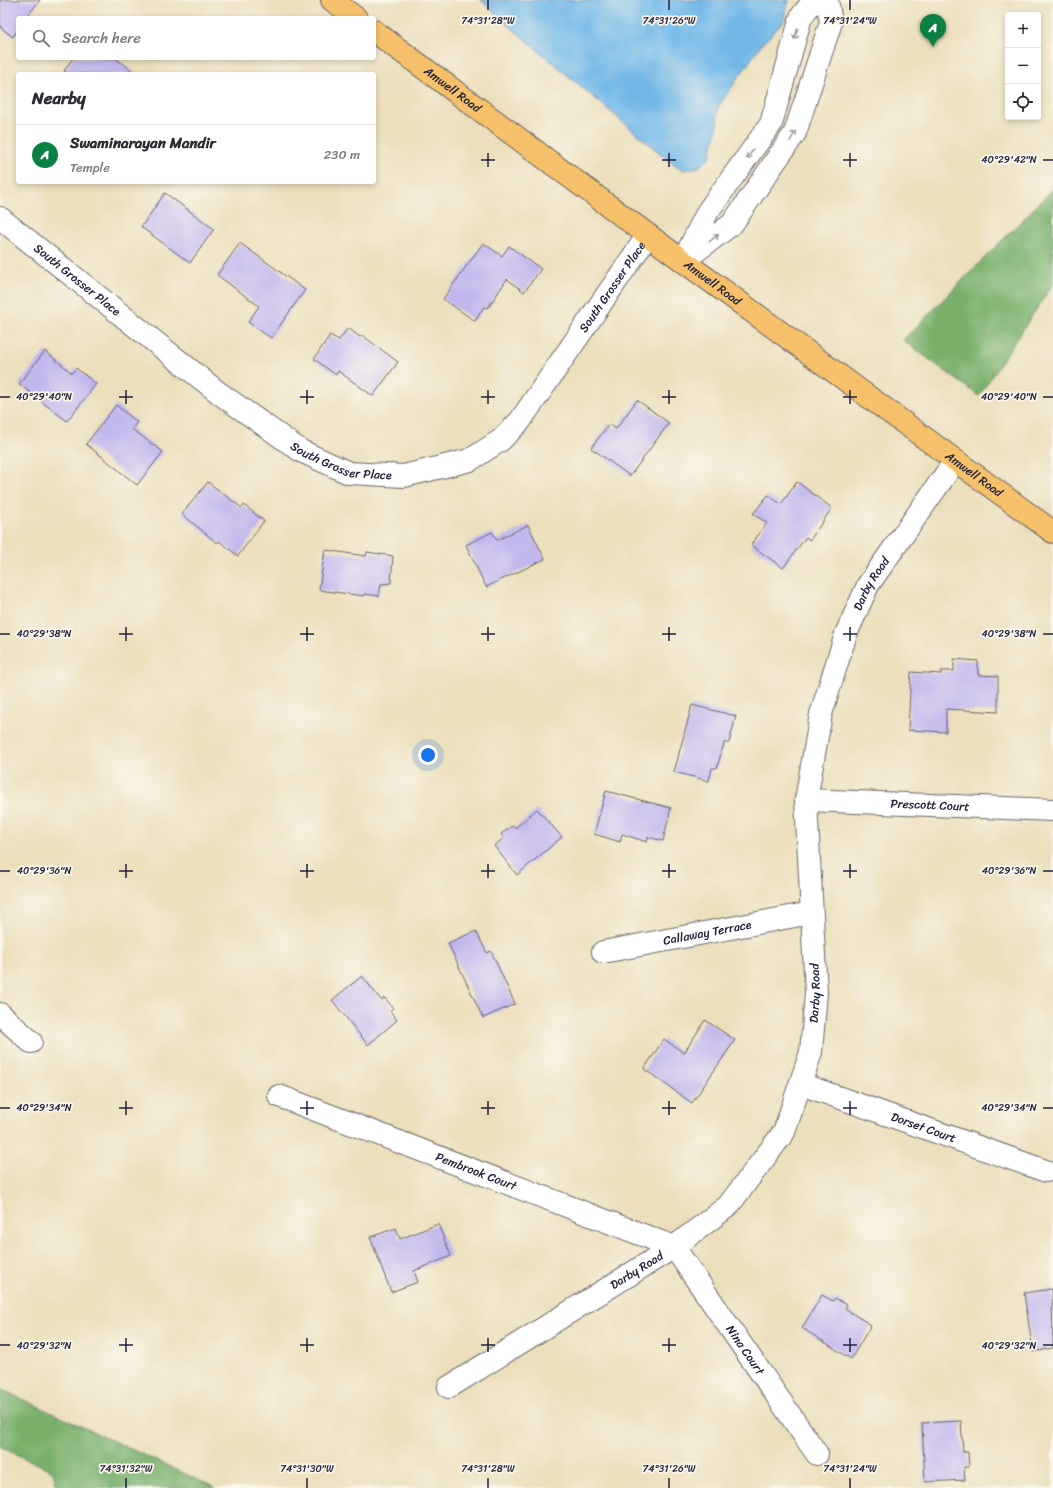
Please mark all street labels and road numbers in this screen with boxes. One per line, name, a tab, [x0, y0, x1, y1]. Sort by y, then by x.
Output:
street label: Amwell Road	[418, 60, 487, 119]
street label: South Grosser Place	[573, 237, 652, 337]
street label: South Grosser Place	[29, 238, 126, 322]
street label: Amwell Road	[678, 253, 747, 312]
street label: South Grosser Place	[285, 436, 393, 486]
street label: Amwell Road	[940, 445, 1008, 503]
street label: Darby Road	[847, 551, 897, 614]
street label: Prescott Court	[890, 792, 970, 818]
street label: Callaway Terrace	[661, 913, 753, 952]
street label: Darby Road	[803, 961, 827, 1024]
street label: Dorset Court	[888, 1106, 959, 1149]
street label: Pembrook Court	[432, 1146, 521, 1197]
street label: Darby Road	[606, 1244, 669, 1295]
street label: Nina Court	[720, 1320, 771, 1381]

